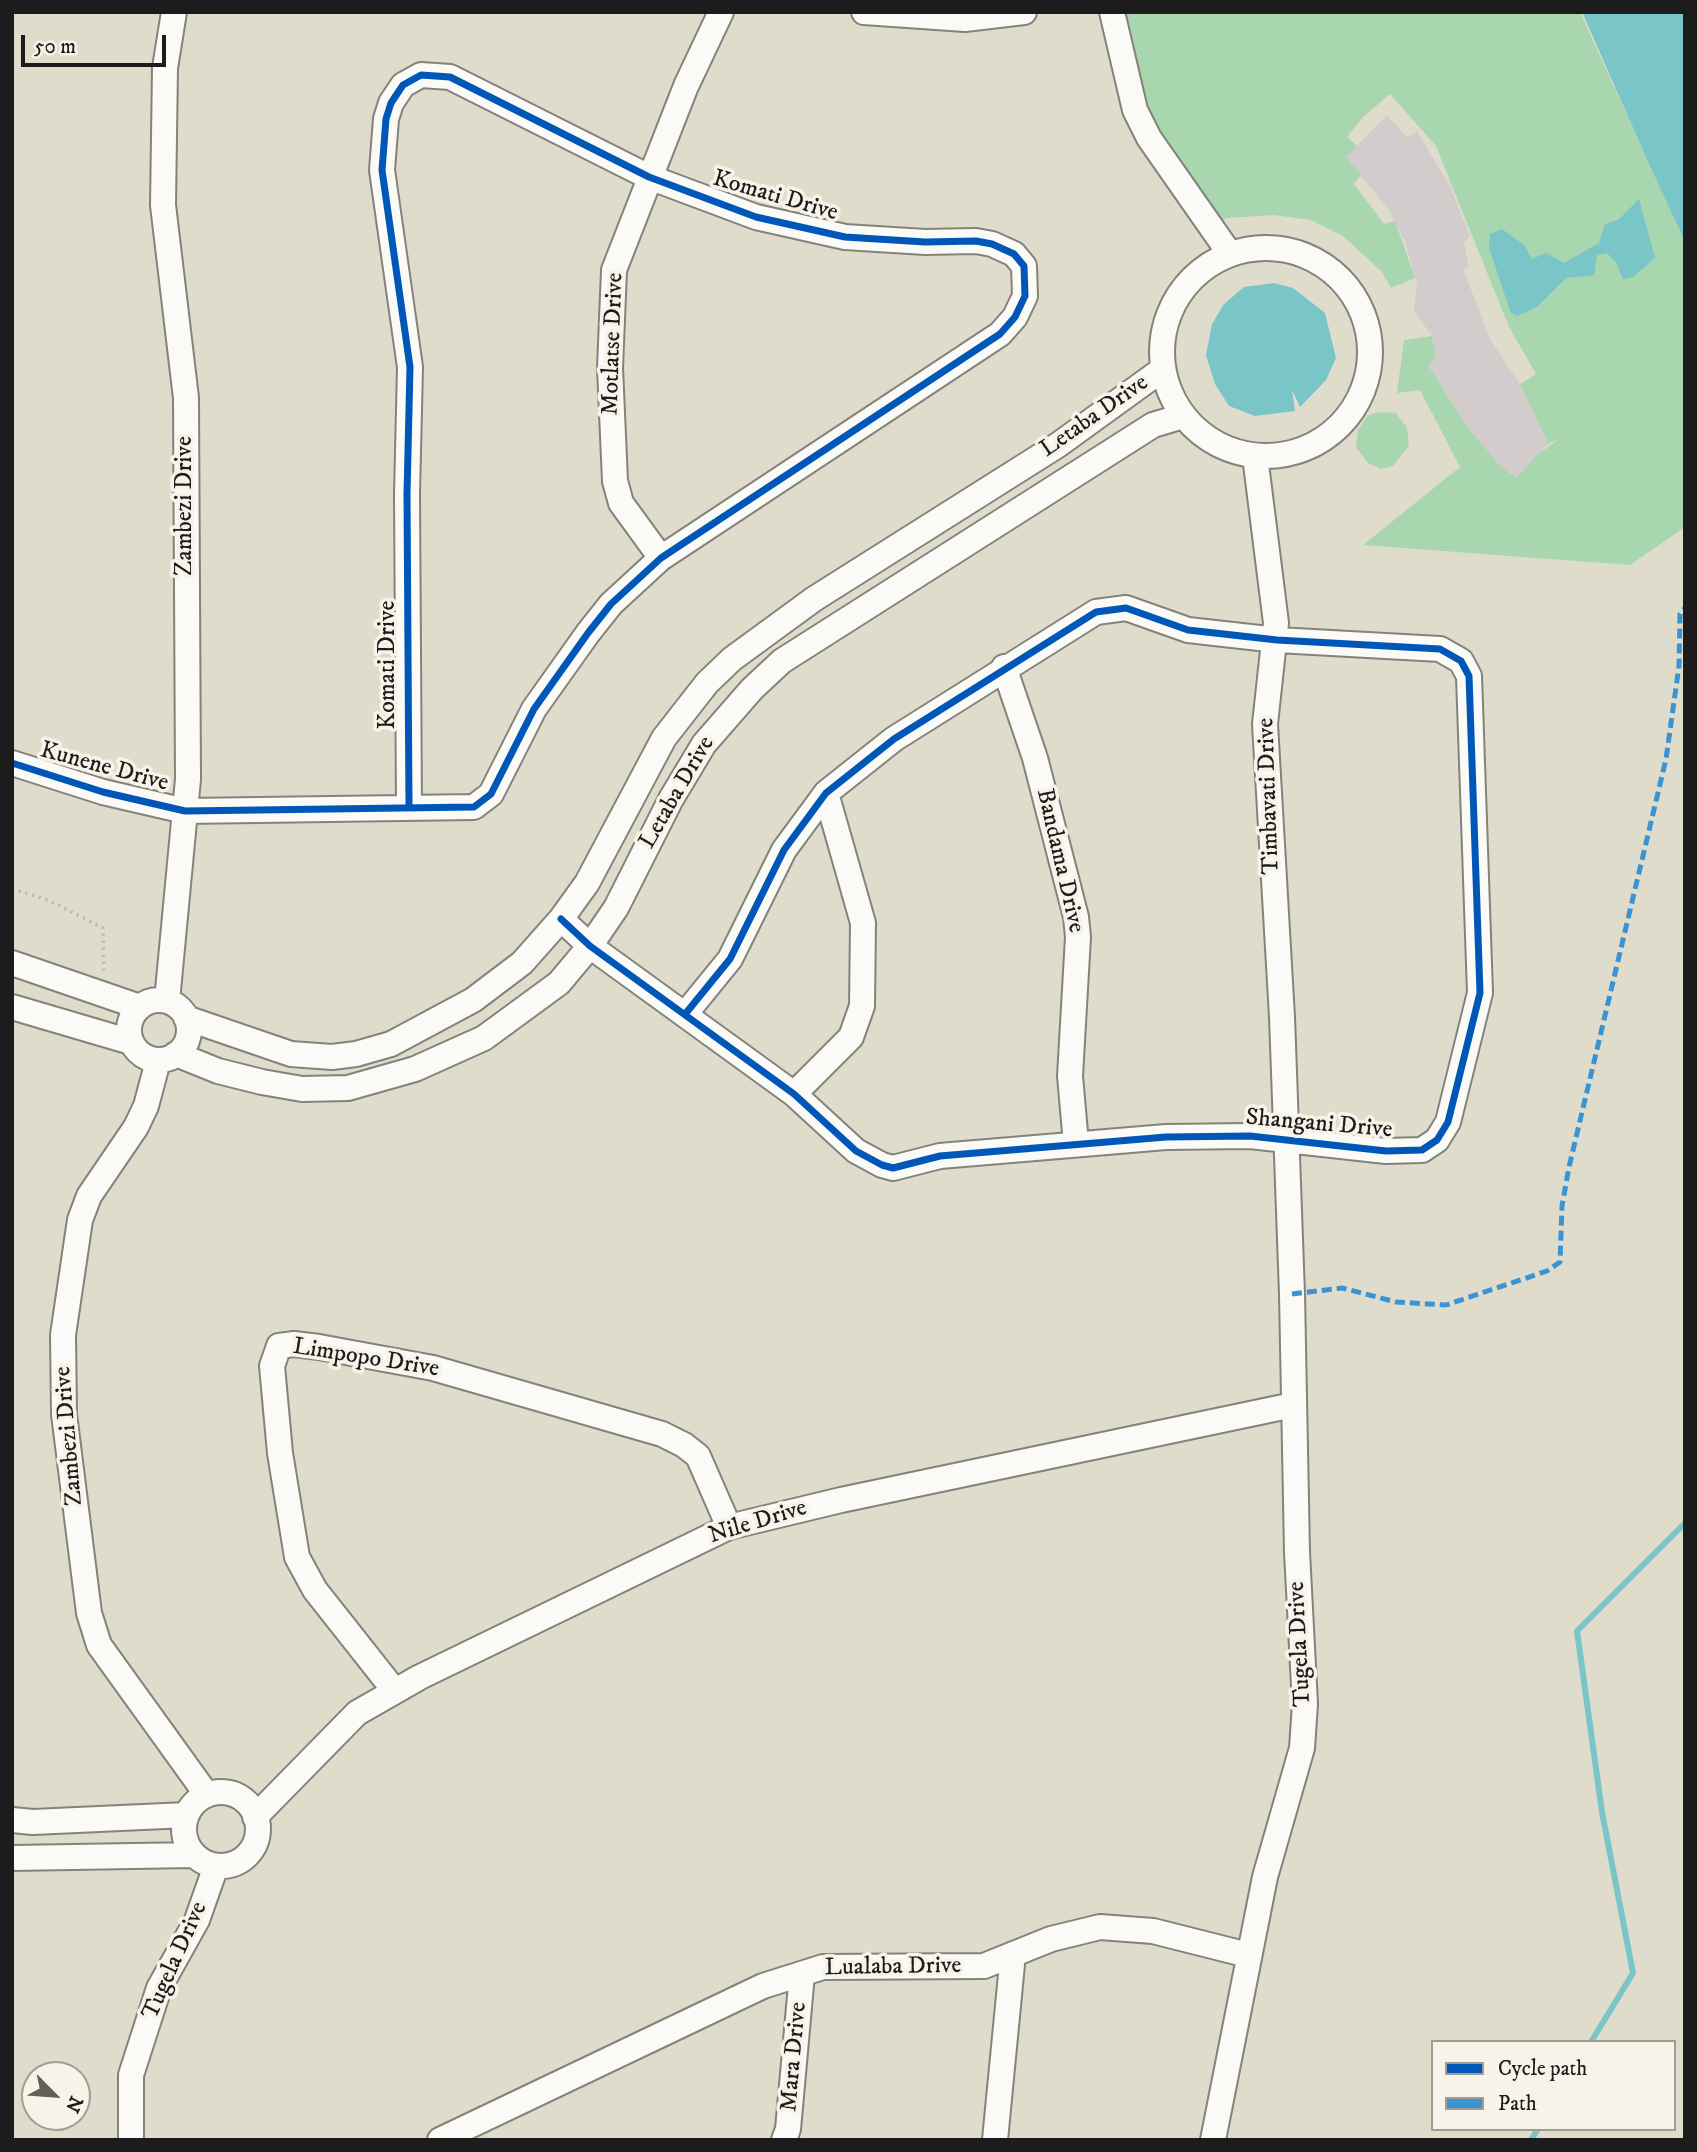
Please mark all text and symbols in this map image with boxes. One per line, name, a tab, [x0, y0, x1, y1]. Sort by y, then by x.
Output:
scale bar	[24, 21, 170, 65]
text: 50 m	[34, 34, 76, 60]
street label: Komati Drive	[709, 165, 841, 229]
street label: Motlatse Drive	[597, 272, 631, 416]
street label: Letaba Drive	[1035, 369, 1155, 465]
street label: Zambezi Drive	[172, 436, 200, 576]
street label: Komati Drive	[375, 601, 403, 729]
street label: Timbavati Drive	[1253, 717, 1287, 875]
street label: Letaba Drive	[634, 732, 722, 854]
street label: Kunene Drive	[37, 737, 171, 799]
street label: Bandama Drive	[1028, 786, 1090, 936]
street label: Shangani Drive	[1244, 1104, 1394, 1146]
street label: Limpopo Drive	[291, 1333, 441, 1385]
street label: Zambezi Drive	[50, 1365, 90, 1507]
street label: Nile Drive	[706, 1494, 810, 1552]
street label: Tugela Drive	[1283, 1581, 1319, 1707]
street label: Tugela Drive	[137, 1898, 215, 2024]
street label: Lualaba Drive	[825, 1952, 961, 1984]
street label: Mara Drive	[776, 2001, 814, 2113]
legend	[1431, 2040, 1676, 2131]
text: Cycle path	[1498, 2056, 1587, 2082]
north arrow	[21, 2061, 91, 2131]
text: Path	[1498, 2091, 1537, 2117]
text: N	[60, 2092, 87, 2116]

